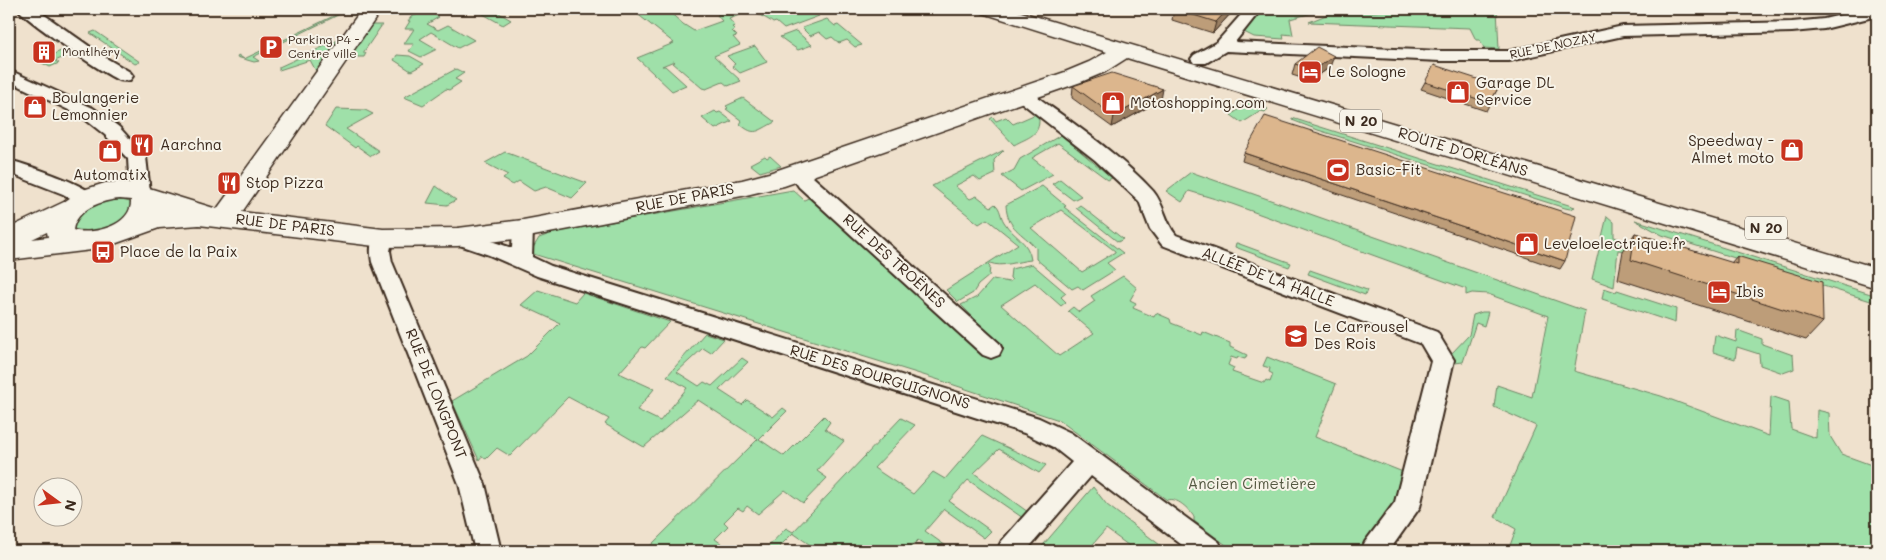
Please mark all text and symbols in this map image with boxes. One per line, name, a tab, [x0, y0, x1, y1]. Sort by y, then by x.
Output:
street label: RUE DE NOZAY	[1508, 28, 1598, 62]
place label: Parking P4 - Centre ville	[288, 31, 360, 61]
parking icon: Parking P4 - Centre ville	[258, 34, 284, 60]
building icon: Montlhéry	[31, 39, 57, 65]
place label: Montlhéry	[62, 43, 120, 59]
hotel icon: Le Sologne	[1297, 59, 1323, 85]
place label: Le Sologne	[1328, 61, 1406, 81]
place label: Garage DL Service	[1476, 72, 1554, 109]
shop icon: Garage DL Service	[1445, 79, 1471, 105]
place label: Boulangerie Lemonnier	[52, 87, 139, 124]
shop icon: Motoshopping.com	[1100, 90, 1126, 116]
place label: Motoshopping.com	[1130, 92, 1265, 112]
shop icon: Boulangerie Lemonnier	[22, 94, 48, 120]
road number: N 20	[1340, 110, 1382, 132]
street label: ROUTE D'ORLÉANS	[1396, 122, 1531, 180]
place label: Speedway - Almet moto	[1688, 130, 1774, 167]
restaurant icon: Aarchna	[129, 132, 155, 158]
place label: Aarchna	[160, 134, 222, 154]
shop icon: Speedway - Almet moto	[1779, 137, 1805, 163]
shop icon: Automatix	[97, 138, 123, 164]
sports icon: Basic-Fit	[1325, 157, 1351, 183]
place label: Basic-Fit	[1356, 159, 1421, 179]
place label: Automatix	[73, 164, 147, 184]
restaurant icon: Stop Pizza	[216, 170, 242, 196]
place label: Stop Pizza	[246, 172, 324, 192]
street label: RUE DE PARIS	[634, 178, 736, 216]
street label: RUE DE PARIS	[234, 208, 336, 240]
street label: RUE DES TROËNES	[839, 209, 950, 312]
road number: N 20	[1745, 217, 1787, 240]
shop icon: Leveloelectrique.fr	[1514, 231, 1540, 257]
place label: Leveloelectrique.fr	[1544, 233, 1686, 253]
bus stop icon: Place de la Paix	[90, 239, 116, 265]
place label: Place de la Paix	[120, 241, 238, 261]
street label: ALLÉE DE LA HALLE	[1199, 242, 1338, 311]
hotel icon: Ibis	[1706, 279, 1732, 305]
place label: Ibis	[1736, 281, 1764, 301]
place label: Le Carrousel Des Rois	[1314, 316, 1409, 353]
school or university icon: Le Carrousel Des Rois	[1283, 323, 1309, 349]
street label: RUE DE LONGPONT	[402, 325, 472, 462]
street label: RUE DES BOURGUIGNONS	[788, 339, 973, 413]
park label: Ancien Cimetière	[1188, 473, 1316, 493]
north arrow	[32, 478, 82, 528]
text: N	[60, 498, 82, 513]

